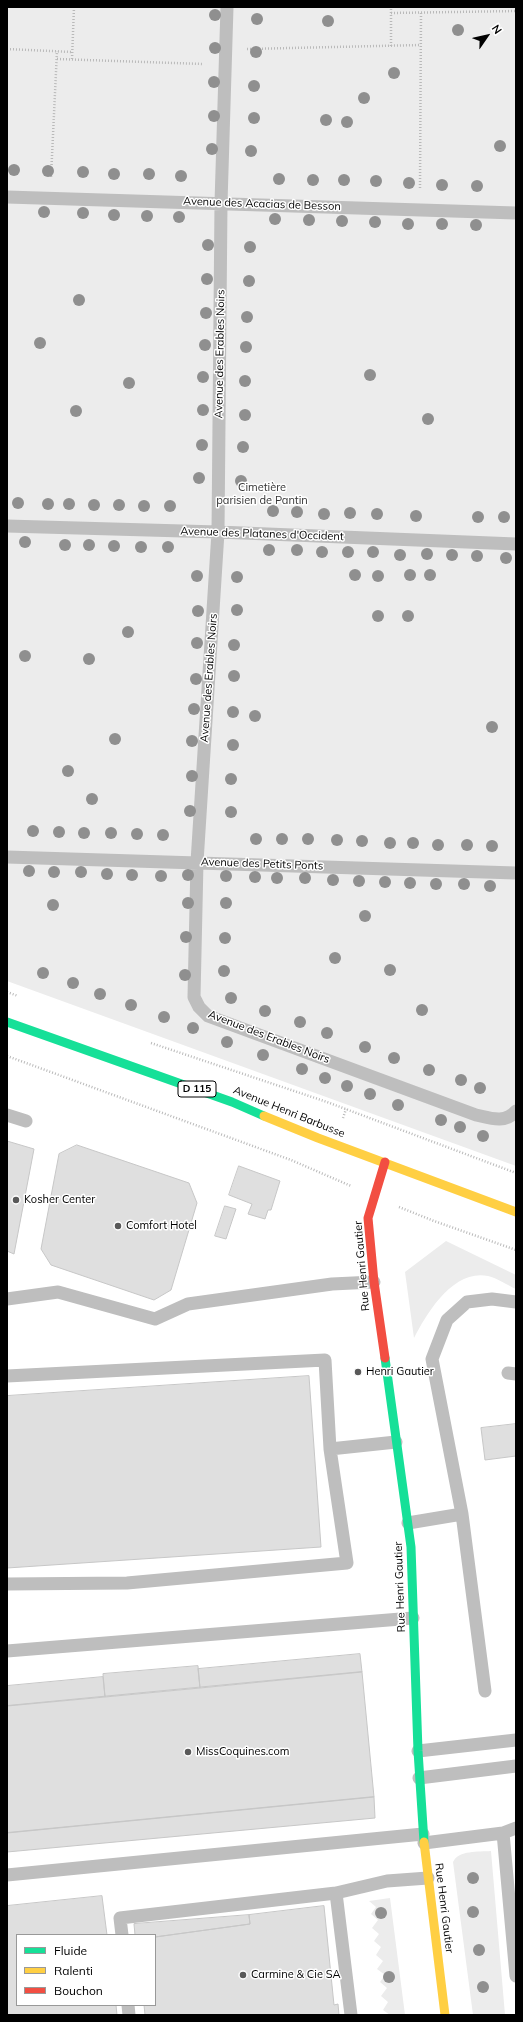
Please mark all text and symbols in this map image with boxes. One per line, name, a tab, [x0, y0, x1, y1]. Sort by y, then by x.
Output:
north arrow	[467, 16, 507, 56]
text: N	[489, 22, 505, 37]
street label: Avenue des Acacias de Besson	[183, 195, 341, 213]
street label: Avenue des Erables Noirs	[212, 289, 228, 419]
park label: Cimetière parisien de Pantin	[216, 481, 308, 507]
street label: Avenue des Platanes d'Occident	[180, 525, 344, 543]
street label: Avenue des Erables Noirs	[198, 613, 220, 743]
street label: Avenue des Petits Ponts	[201, 855, 323, 873]
street label: Avenue des Erables Noirs	[206, 1008, 332, 1066]
road number: D 115	[178, 1081, 216, 1097]
street label: Avenue Henri Barbusse	[231, 1084, 347, 1140]
place label: Kosher Center	[24, 1193, 95, 1207]
marker: Kosher Center	[11, 1195, 21, 1205]
place label: Comfort Hotel	[126, 1219, 197, 1233]
street label: Rue Henri Gautier	[351, 1220, 373, 1312]
marker: Comfort Hotel	[113, 1221, 123, 1231]
place label: Henri Gautier	[366, 1365, 434, 1379]
marker: Henri Gautier	[353, 1367, 363, 1377]
street label: Rue Henri Gautier	[392, 1542, 408, 1632]
place label: MissCoquines.com	[196, 1745, 289, 1759]
marker: MissCoquines.com	[183, 1747, 193, 1757]
street label: Rue Henri Gautier	[432, 1862, 456, 1954]
legend	[16, 1934, 156, 2006]
text: Fluide	[54, 1943, 87, 1958]
text: Ralenti	[54, 1963, 93, 1978]
place label: Carmine & Cie SA	[251, 1968, 341, 1982]
marker: Carmine & Cie SA	[238, 1970, 248, 1980]
text: Bouchon	[54, 1983, 103, 1998]

